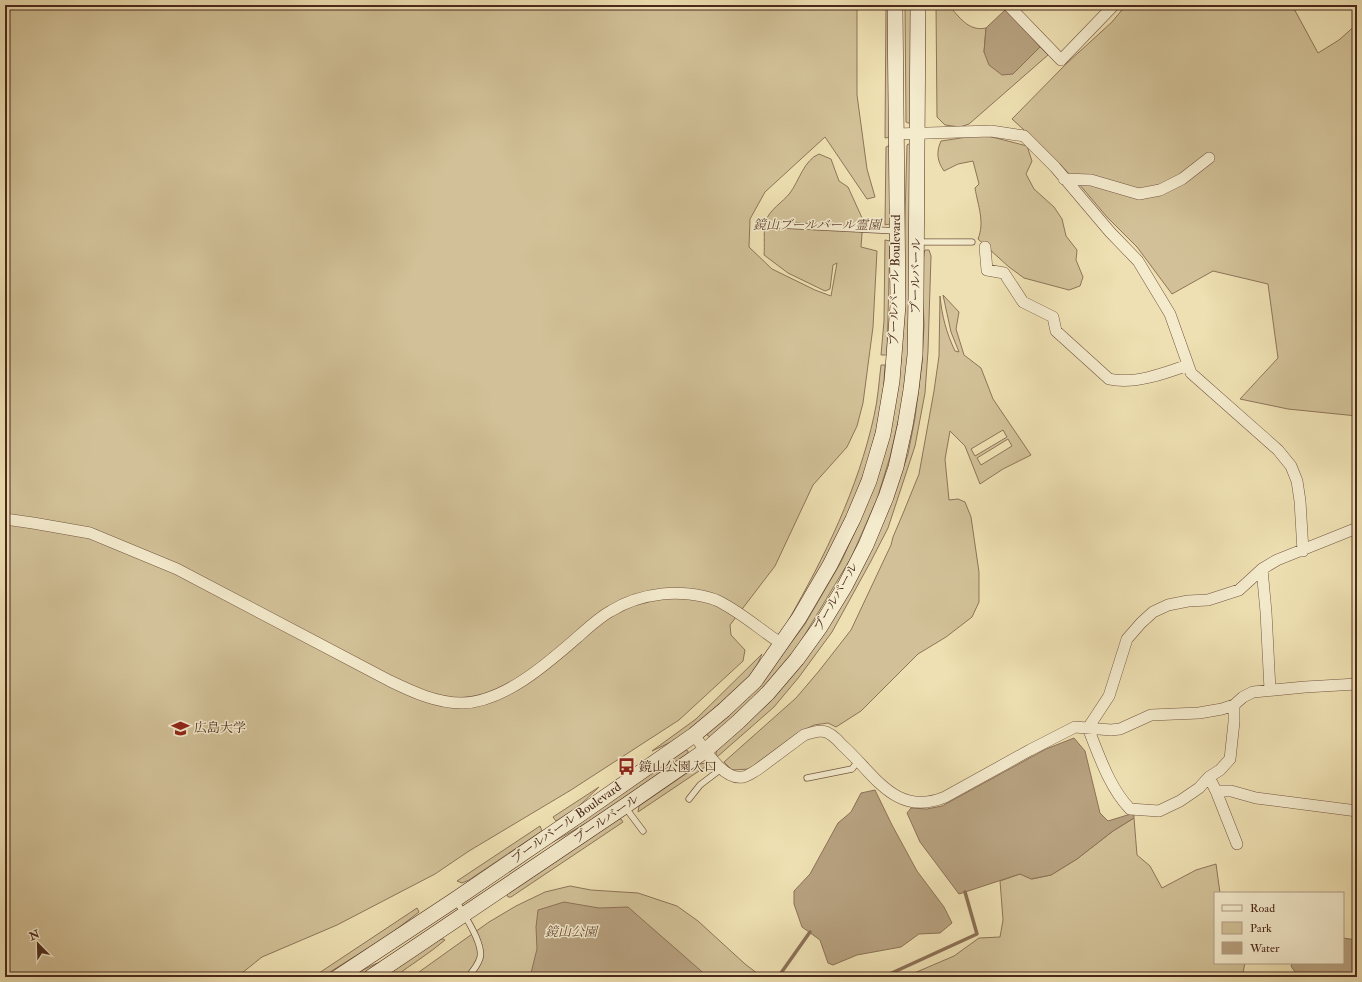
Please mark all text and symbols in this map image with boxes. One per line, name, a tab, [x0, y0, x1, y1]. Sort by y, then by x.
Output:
street label: ブールバール Boulevard	[886, 214, 904, 346]
park label: 鏡山ブールバール霊園	[753, 217, 883, 233]
street label: ブールバール	[907, 238, 925, 314]
street label: ブールバール	[810, 560, 862, 634]
school or university icon: 広島大学	[171, 718, 191, 738]
place label: 広島大学	[194, 720, 246, 736]
bus stop icon: 鏡山公園入口	[616, 757, 636, 777]
place label: 鏡山公園入口	[639, 759, 717, 775]
street label: ブールバール Boulevard	[508, 778, 625, 867]
street label: ブールバール	[570, 791, 642, 847]
legend	[1214, 892, 1344, 964]
text: Road	[1250, 901, 1275, 916]
text: Park	[1250, 921, 1272, 936]
north arrow	[18, 924, 58, 964]
park label: 鏡山公園	[545, 924, 599, 940]
text: N	[26, 927, 42, 944]
text: Water	[1249, 941, 1280, 956]

